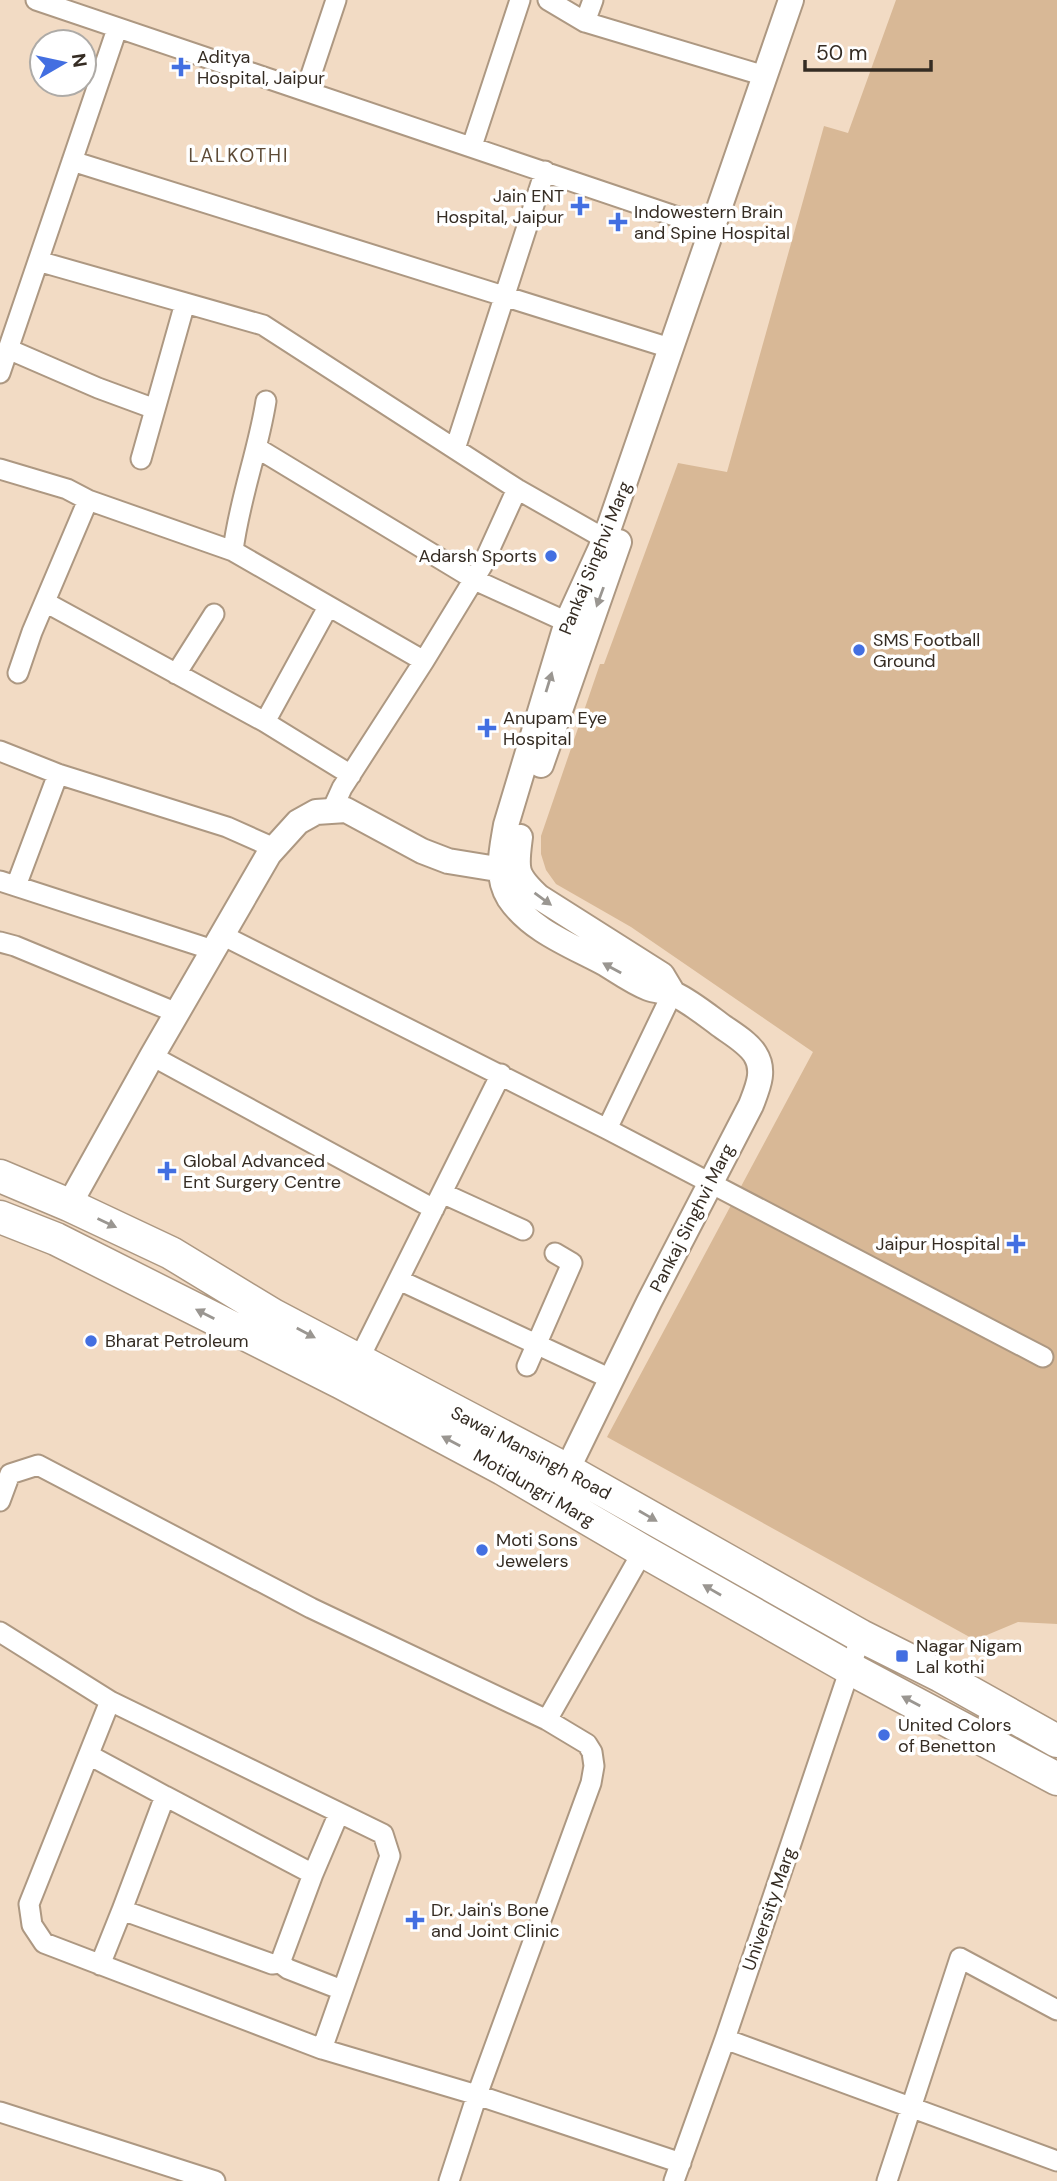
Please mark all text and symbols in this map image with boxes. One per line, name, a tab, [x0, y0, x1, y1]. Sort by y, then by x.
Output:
north arrow	[28, 28, 98, 98]
scale bar	[805, 28, 931, 72]
text: 50 m	[816, 39, 867, 67]
place label: Aditya Hospital, Jaipur	[197, 45, 325, 90]
text: N	[66, 52, 93, 69]
marker: Aditya Hospital, Jaipur	[171, 57, 191, 77]
district label: LALKOTHI	[188, 143, 290, 168]
place label: Jain ENT Hospital, Jaipur	[436, 184, 564, 229]
marker: Jain ENT Hospital, Jaipur	[570, 196, 590, 216]
place label: Indowestern Brain and Spine Hospital	[634, 200, 790, 245]
marker: Indowestern Brain and Spine Hospital	[608, 212, 628, 232]
street label: Pankaj Singhvi Marg	[553, 478, 637, 638]
place label: Adarsh Sports	[418, 544, 537, 568]
marker: Adarsh Sports	[543, 548, 559, 564]
one-way arrow	[594, 587, 605, 608]
place label: SMS Football Ground	[873, 628, 980, 673]
marker: SMS Football Ground	[851, 642, 867, 658]
one-way arrow	[545, 671, 555, 692]
place label: Anupam Eye Hospital	[503, 706, 607, 751]
marker: Anupam Eye Hospital	[477, 718, 497, 738]
one-way arrow	[534, 892, 552, 906]
one-way arrow	[602, 962, 622, 974]
street label: Pankaj Singhvi Marg	[644, 1140, 740, 1296]
place label: Global Advanced Ent Surgery Centre	[183, 1149, 341, 1194]
marker: Global Advanced Ent Surgery Centre	[157, 1161, 177, 1181]
one-way arrow	[97, 1218, 118, 1229]
place label: Jaipur Hospital	[875, 1232, 1000, 1256]
marker: Jaipur Hospital	[1006, 1234, 1026, 1254]
one-way arrow	[195, 1309, 215, 1320]
one-way arrow	[297, 1327, 316, 1339]
place label: Bharat Petroleum	[105, 1329, 249, 1353]
marker: Bharat Petroleum	[83, 1333, 99, 1349]
street label: Sawai Mansingh Road	[447, 1401, 615, 1505]
one-way arrow	[440, 1435, 460, 1447]
street label: Motidungri Marg	[469, 1444, 599, 1532]
one-way arrow	[638, 1510, 657, 1522]
place label: Moti Sons Jewelers	[496, 1528, 578, 1573]
marker: Moti Sons Jewelers	[474, 1542, 490, 1558]
one-way arrow	[702, 1584, 721, 1596]
place label: Nagar Nigam Lal kothi	[916, 1634, 1022, 1679]
marker: Nagar Nigam Lal kothi	[894, 1648, 910, 1664]
one-way arrow	[901, 1695, 920, 1707]
place label: United Colors of Benetton	[898, 1713, 1012, 1758]
marker: United Colors of Benetton	[876, 1727, 892, 1743]
street label: University Marg	[737, 1844, 801, 1974]
place label: Dr. Jain's Bone and Joint Clinic	[431, 1898, 560, 1943]
marker: Dr. Jain's Bone and Joint Clinic	[405, 1910, 425, 1930]

